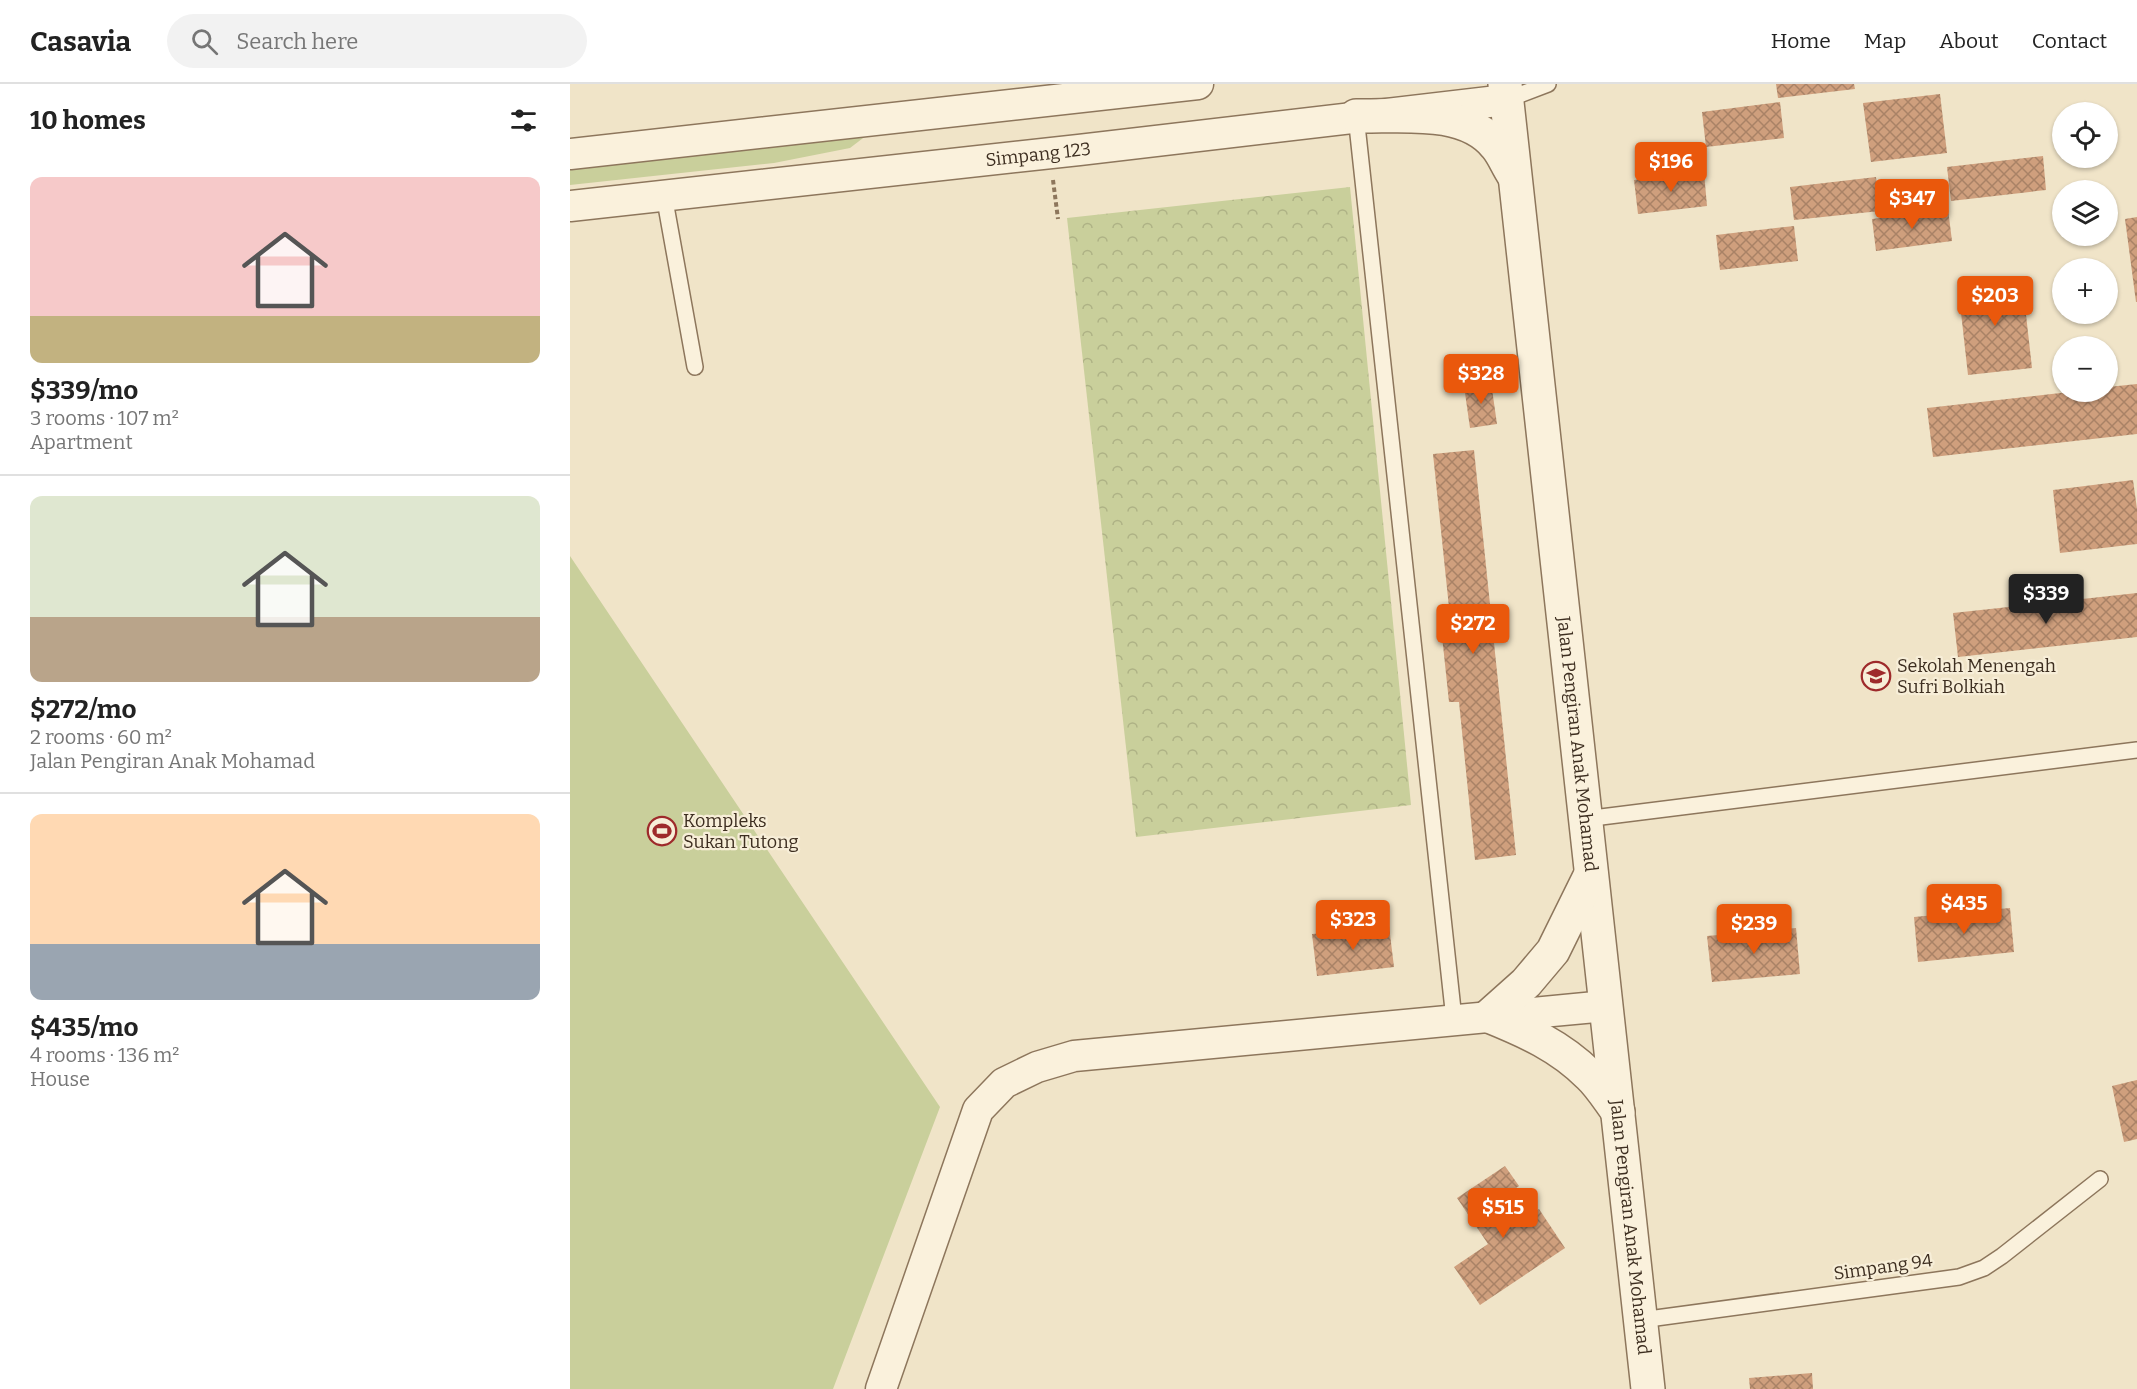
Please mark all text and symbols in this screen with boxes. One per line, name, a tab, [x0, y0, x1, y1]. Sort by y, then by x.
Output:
search box	[167, 14, 587, 68]
text: Casavia	[30, 25, 131, 58]
icon: search	[188, 25, 221, 58]
text: Search here	[236, 28, 358, 55]
text: Home	[1771, 28, 1831, 54]
text: Map	[1864, 28, 1906, 54]
text: About	[1939, 28, 1999, 54]
text: Contact	[2032, 28, 2107, 54]
map controls	[2052, 102, 2118, 402]
button: locate	[2052, 102, 2118, 168]
icon: filters	[507, 104, 540, 137]
text: 10 homes	[30, 105, 146, 136]
street label: Simpang 123	[984, 138, 1092, 171]
pin: $196	[1635, 142, 1707, 193]
text: $196	[1649, 149, 1693, 173]
pin: $347	[1876, 179, 1948, 230]
button: layers	[2052, 180, 2118, 246]
text: $347	[1889, 186, 1935, 210]
icon: home	[231, 216, 339, 324]
button: +	[2052, 258, 2118, 324]
pin: $203	[1959, 276, 2031, 327]
text: $203	[1971, 283, 2019, 307]
button: −	[2052, 336, 2118, 402]
pin: $328	[1445, 354, 1517, 405]
text: $328	[1458, 361, 1504, 385]
text: $339/mo	[30, 375, 138, 406]
text: 3 rooms · 107 m²	[30, 406, 179, 430]
text: Apartment	[30, 430, 133, 454]
icon: home	[231, 535, 339, 643]
pin: $339	[2010, 574, 2082, 625]
text: $339	[2023, 581, 2069, 605]
pin: $272	[1437, 604, 1509, 655]
text: $272	[1450, 611, 1496, 635]
street label: Jalan Pengiran Anak Mohamad	[1552, 614, 1602, 873]
place label: Sekolah Menengah Sufri Bolkiah	[1897, 655, 2056, 698]
school or university icon: Sekolah Menengah Sufri Bolkiah	[1860, 660, 1892, 692]
text: $272/mo	[30, 694, 137, 725]
text: 2 rooms · 60 m²	[30, 725, 172, 749]
text: Jalan Pengiran Anak Mohamad	[30, 749, 315, 773]
place label: Kompleks Sukan Tutong	[683, 810, 799, 853]
sports icon: Kompleks Sukan Tutong	[646, 815, 678, 847]
icon: home	[231, 853, 339, 961]
pin: $435	[1928, 884, 2000, 935]
text: $435	[1941, 891, 1987, 915]
pin: $323	[1317, 900, 1389, 951]
pin: $239	[1718, 904, 1790, 955]
text: $323	[1330, 907, 1376, 931]
text: $239	[1731, 911, 1777, 935]
text: $435/mo	[30, 1012, 138, 1043]
text: 4 rooms · 136 m²	[30, 1043, 179, 1067]
text: House	[30, 1067, 90, 1091]
street label: Jalan Pengiran Anak Mohamad	[1605, 1097, 1655, 1356]
pin: $515	[1467, 1188, 1539, 1239]
text: $515	[1482, 1195, 1524, 1219]
street label: Simpang 94	[1832, 1249, 1934, 1285]

